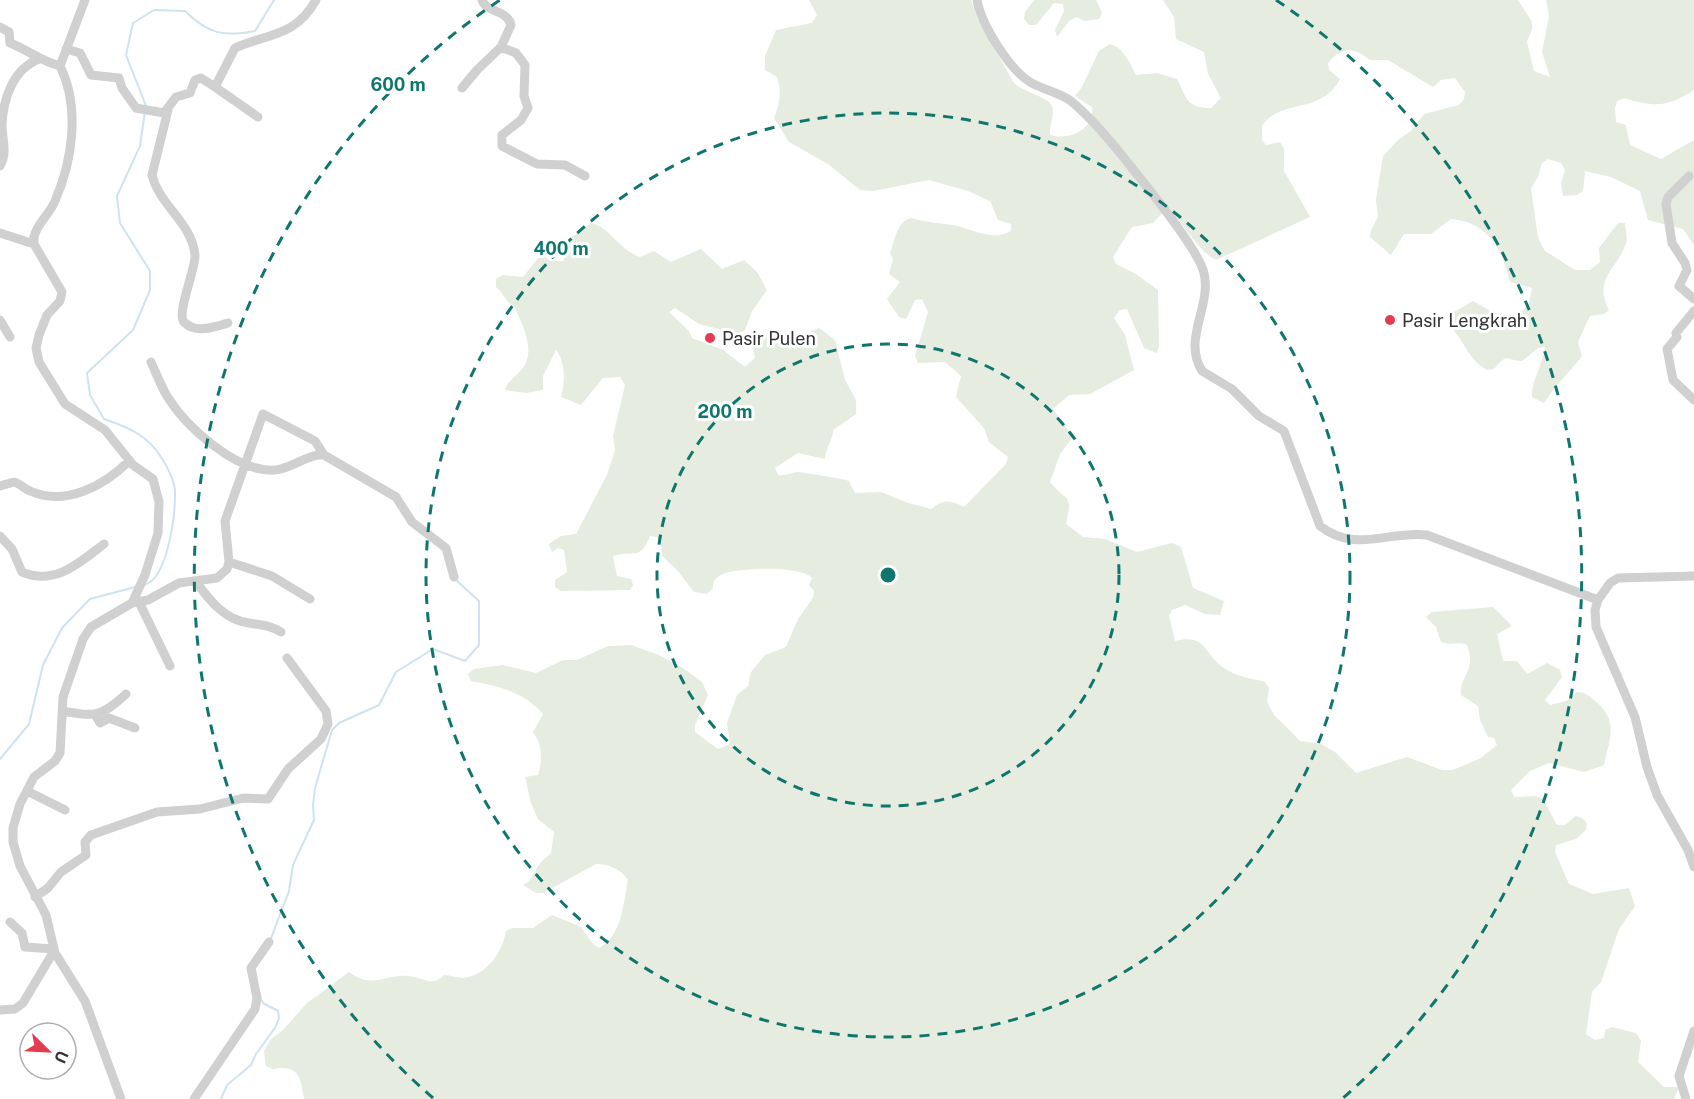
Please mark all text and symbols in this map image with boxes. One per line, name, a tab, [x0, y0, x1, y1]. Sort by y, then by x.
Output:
text: 600 m	[370, 74, 426, 95]
text: 400 m	[533, 238, 589, 259]
place label: Pasir Lengkrah	[1402, 310, 1527, 331]
marker: Pasir Lengkrah	[1383, 313, 1397, 327]
place label: Pasir Pulen	[722, 328, 816, 349]
marker: Pasir Pulen	[703, 331, 717, 345]
text: 200 m	[698, 401, 752, 422]
centre of rings	[878, 565, 898, 585]
north arrow	[18, 1021, 78, 1081]
text: U	[50, 1048, 72, 1066]

